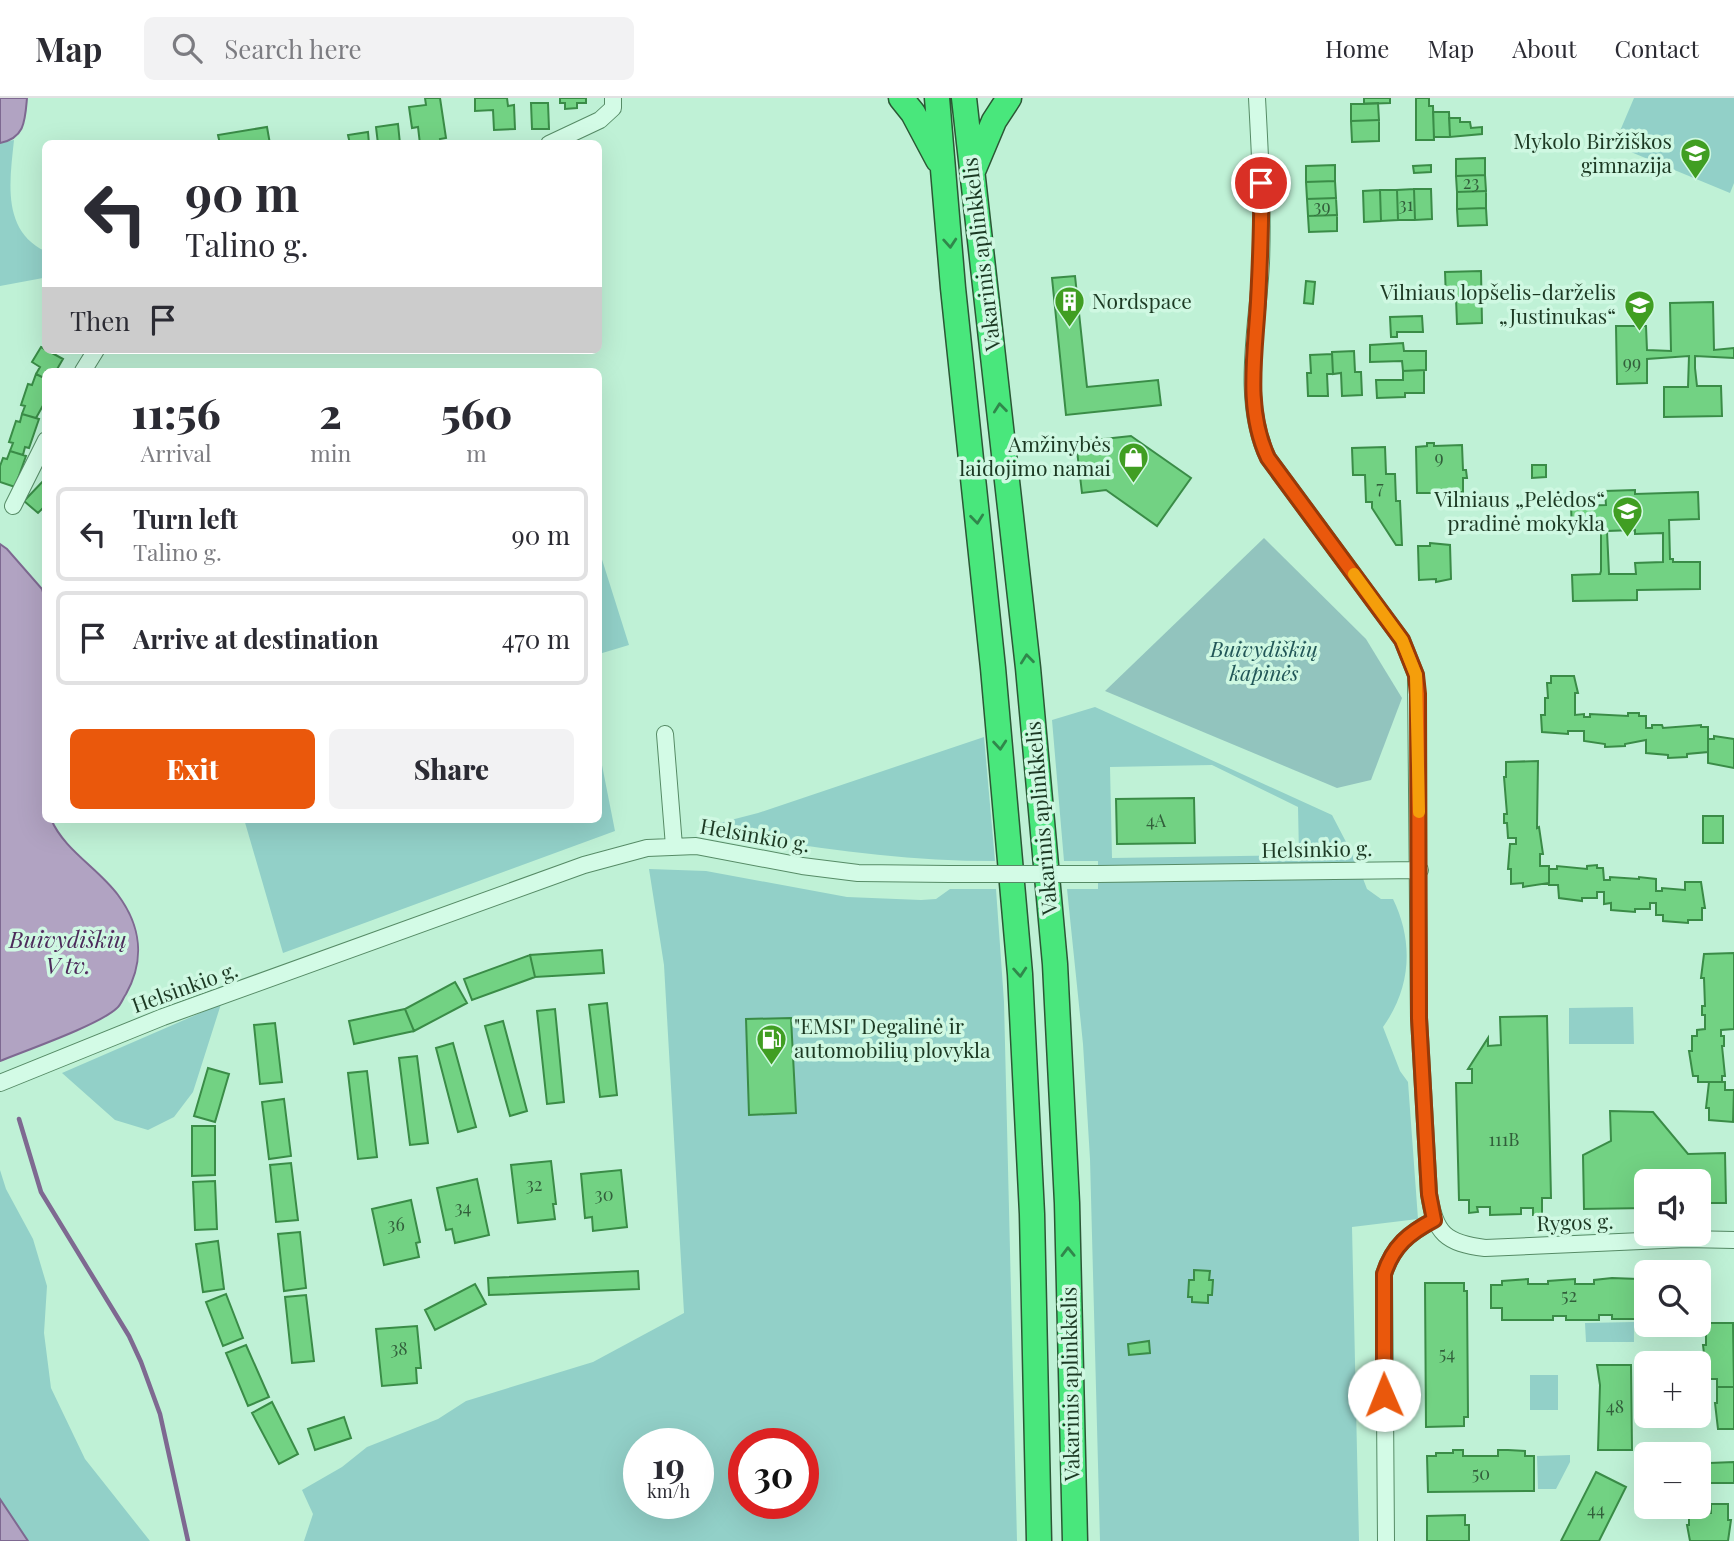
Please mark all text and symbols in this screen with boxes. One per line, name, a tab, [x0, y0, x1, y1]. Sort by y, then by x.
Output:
search box	[144, 17, 634, 80]
text: Map	[35, 26, 102, 70]
icon: search	[168, 29, 206, 67]
text: Search here	[224, 31, 362, 66]
text: Home	[1325, 32, 1389, 64]
text: Map	[1427, 32, 1474, 64]
text: About	[1512, 32, 1576, 64]
text: Contact	[1614, 32, 1699, 64]
place label: Mykolo Biržiškos gimnazija	[1513, 126, 1673, 178]
school or university icon: Mykolo Biržiškos gimnazija	[1678, 137, 1712, 181]
pin	[1231, 153, 1291, 213]
street label: Vakarinis aplinkkelis	[954, 156, 1006, 353]
text: 90 m	[185, 159, 299, 224]
icon: arrive	[1242, 164, 1280, 202]
icon: left	[70, 168, 161, 259]
house number: 23	[1463, 170, 1479, 194]
house number: 31	[1399, 192, 1414, 216]
house number: 39	[1313, 194, 1331, 218]
text: Talino g.	[185, 222, 308, 265]
one-way arrow	[942, 238, 957, 249]
place label: Vilniaus lopšelis-darželis „Justinukas“	[1379, 277, 1616, 329]
building icon: Nordspace	[1052, 285, 1086, 329]
place label: Nordspace	[1092, 286, 1192, 314]
school or university icon: Vilniaus lopšelis-darželis „Justinukas“	[1622, 288, 1656, 332]
icon: arrive	[144, 301, 182, 339]
text: Then	[70, 303, 130, 338]
house number: 99	[1623, 350, 1641, 374]
text: 11:56	[132, 384, 221, 440]
text: 2	[319, 384, 342, 440]
text: 560	[441, 384, 512, 440]
one-way arrow	[992, 403, 1007, 414]
place label: Amžinybės laidojimo namai	[959, 429, 1111, 481]
text: Arrival	[141, 437, 212, 468]
text: min	[310, 437, 351, 468]
text: m	[466, 437, 487, 468]
shop icon: Amžinybės laidojimo namai	[1117, 440, 1151, 484]
house number: 9	[1434, 445, 1444, 469]
house number: 7	[1376, 475, 1384, 499]
place label: Vilniaus „Pelėdos“ pradinė mokykla	[1433, 484, 1606, 536]
school or university icon: Vilniaus „Pelėdos“ pradinė mokykla	[1611, 495, 1645, 539]
text: Turn left	[133, 501, 238, 536]
one-way arrow	[969, 513, 984, 524]
icon: left	[74, 515, 112, 553]
text: 90 m	[512, 517, 570, 552]
text: Talino g.	[133, 536, 222, 567]
icon: arrive	[74, 619, 112, 657]
text: Arrive at destination	[133, 621, 379, 656]
text: 470 m	[502, 621, 570, 656]
park label: Buivydiškių kapinės	[1209, 634, 1318, 686]
one-way arrow	[1020, 653, 1035, 665]
street label: Vakarinis aplinkkelis	[1018, 720, 1063, 917]
button: Exit	[70, 729, 315, 809]
button: Share	[329, 729, 574, 809]
one-way arrow	[992, 740, 1007, 751]
house number: 4A	[1146, 808, 1167, 832]
street label: Helsinkio g.	[698, 811, 812, 857]
street label: Helsinkio g.	[1261, 833, 1373, 863]
water label: Buivydiškių V tv.	[8, 923, 127, 980]
street label: Helsinkio g.	[127, 954, 241, 1018]
one-way arrow	[1012, 966, 1027, 977]
place label: "EMSI" Degalinė ir automobilių plovykla	[794, 1011, 991, 1063]
fuel station icon: "EMSI" Degalinė ir automobilių plovykla	[754, 1022, 788, 1066]
house number: 111B	[1488, 1127, 1520, 1151]
map controls	[1634, 1169, 1711, 1519]
button: sound	[1634, 1169, 1711, 1246]
house number: 32	[526, 1172, 542, 1196]
house number: 30	[595, 1182, 613, 1206]
house number: 34	[454, 1195, 472, 1219]
street label: Rygos g.	[1536, 1206, 1614, 1236]
house number: 36	[387, 1212, 405, 1236]
one-way arrow	[1060, 1247, 1076, 1257]
button: search	[1634, 1260, 1711, 1337]
house number: 52	[1561, 1283, 1577, 1307]
street label: Vakarinis aplinkkelis	[1053, 1287, 1085, 1482]
house number: 38	[390, 1336, 408, 1360]
house number: 54	[1439, 1341, 1455, 1365]
button: +	[1634, 1351, 1711, 1428]
position arrow	[1347, 1358, 1421, 1432]
house number: 48	[1606, 1394, 1624, 1418]
speed limit sign: 30	[728, 1428, 819, 1519]
text: 19	[652, 1441, 685, 1488]
button: −	[1634, 1442, 1711, 1519]
house number: 50	[1472, 1461, 1490, 1485]
text: km/h	[647, 1479, 690, 1503]
house number: 44	[1587, 1497, 1605, 1521]

